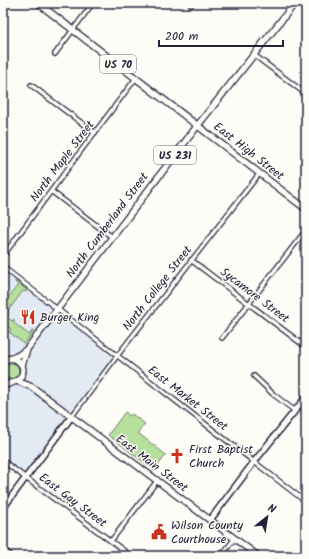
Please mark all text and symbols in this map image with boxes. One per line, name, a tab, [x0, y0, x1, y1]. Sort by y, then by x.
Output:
scale bar	[159, 22, 283, 48]
text: 200 m	[165, 27, 199, 46]
road number: US 70	[100, 55, 136, 73]
street label: North Maple Street	[25, 116, 100, 206]
street label: East High Street	[209, 118, 288, 185]
road number: US 231	[154, 146, 196, 164]
street label: North Cumberland Street	[61, 168, 154, 282]
street label: North College Street	[118, 241, 197, 335]
street label: Sycamore Street	[216, 263, 294, 328]
restaurant icon: Burger King	[19, 308, 37, 326]
place label: Burger King	[40, 308, 100, 327]
street label: East Market Street	[144, 361, 232, 436]
street label: East Main Street	[111, 430, 192, 497]
place label: First Baptist Church	[189, 440, 253, 473]
church icon: First Baptist Church	[168, 447, 186, 465]
street label: East Gay Street	[35, 468, 111, 533]
north arrow	[247, 497, 287, 537]
text: N	[264, 500, 279, 519]
place label: Wilson County Courthouse	[171, 516, 243, 549]
public building icon: Wilson County Courthouse	[150, 523, 168, 541]

